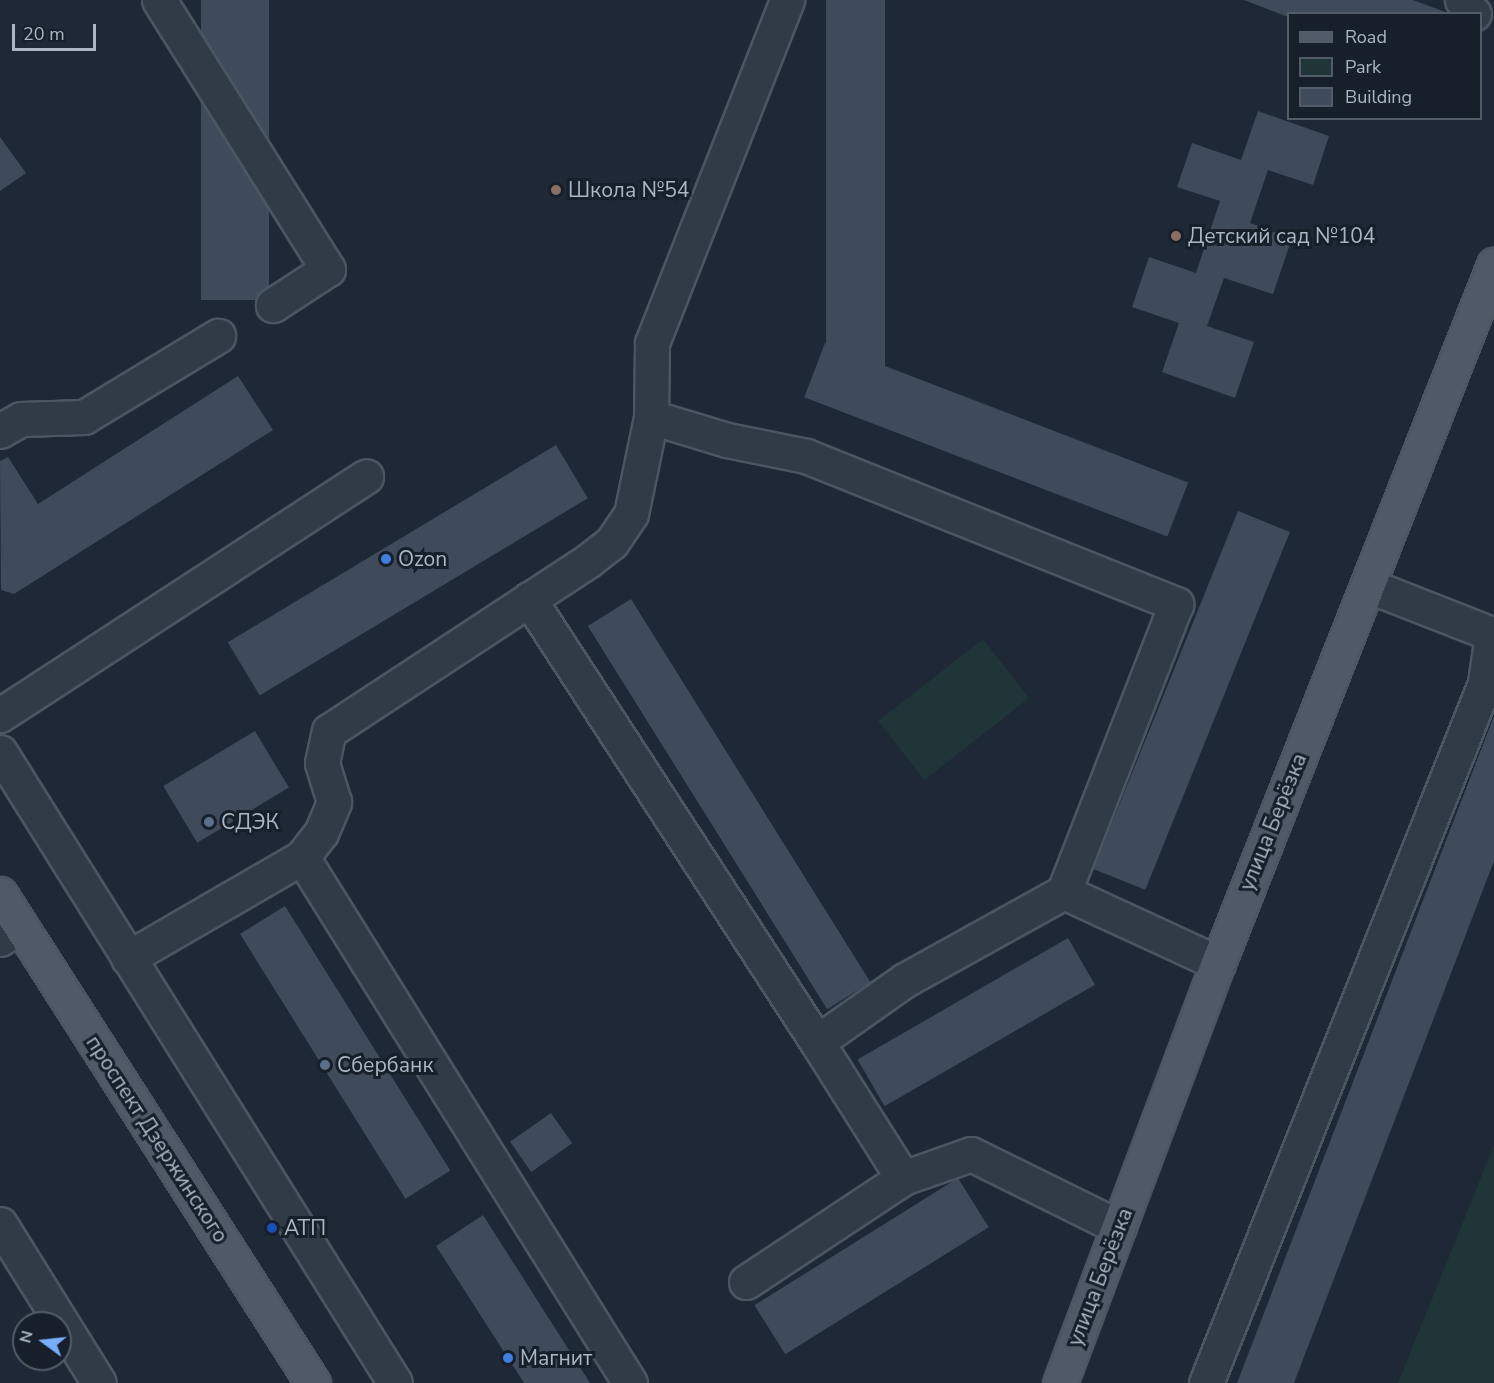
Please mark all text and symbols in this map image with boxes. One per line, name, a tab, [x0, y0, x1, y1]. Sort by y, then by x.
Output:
scale bar	[15, 12, 99, 50]
legend	[1287, 12, 1482, 120]
text: 20 m	[23, 22, 65, 46]
text: Road	[1345, 25, 1387, 49]
text: Park	[1345, 55, 1381, 79]
text: Building	[1345, 85, 1412, 109]
place label: Школа №54	[568, 177, 689, 203]
marker: Школа №54	[549, 183, 563, 197]
place label: Детский сад №104	[1188, 223, 1375, 249]
marker: Детский сад №104	[1169, 229, 1183, 243]
place label: Ozon	[398, 546, 447, 572]
marker: Ozon	[379, 552, 393, 566]
street label: улица Берёзка	[1234, 750, 1312, 894]
place label: СДЭК	[221, 809, 279, 835]
marker: СДЭК	[202, 815, 216, 829]
street label: проспект Дзержинского	[81, 1031, 233, 1247]
place label: Сбербанк	[337, 1052, 433, 1078]
marker: Сбербанк	[318, 1058, 332, 1072]
street label: улица Берёзка	[1062, 1204, 1138, 1350]
place label: АТП	[284, 1215, 326, 1241]
marker: АТП	[265, 1221, 279, 1235]
north arrow	[12, 1311, 72, 1371]
text: N	[14, 1328, 39, 1345]
place label: Магнит	[520, 1345, 592, 1371]
marker: Магнит	[501, 1351, 515, 1365]

